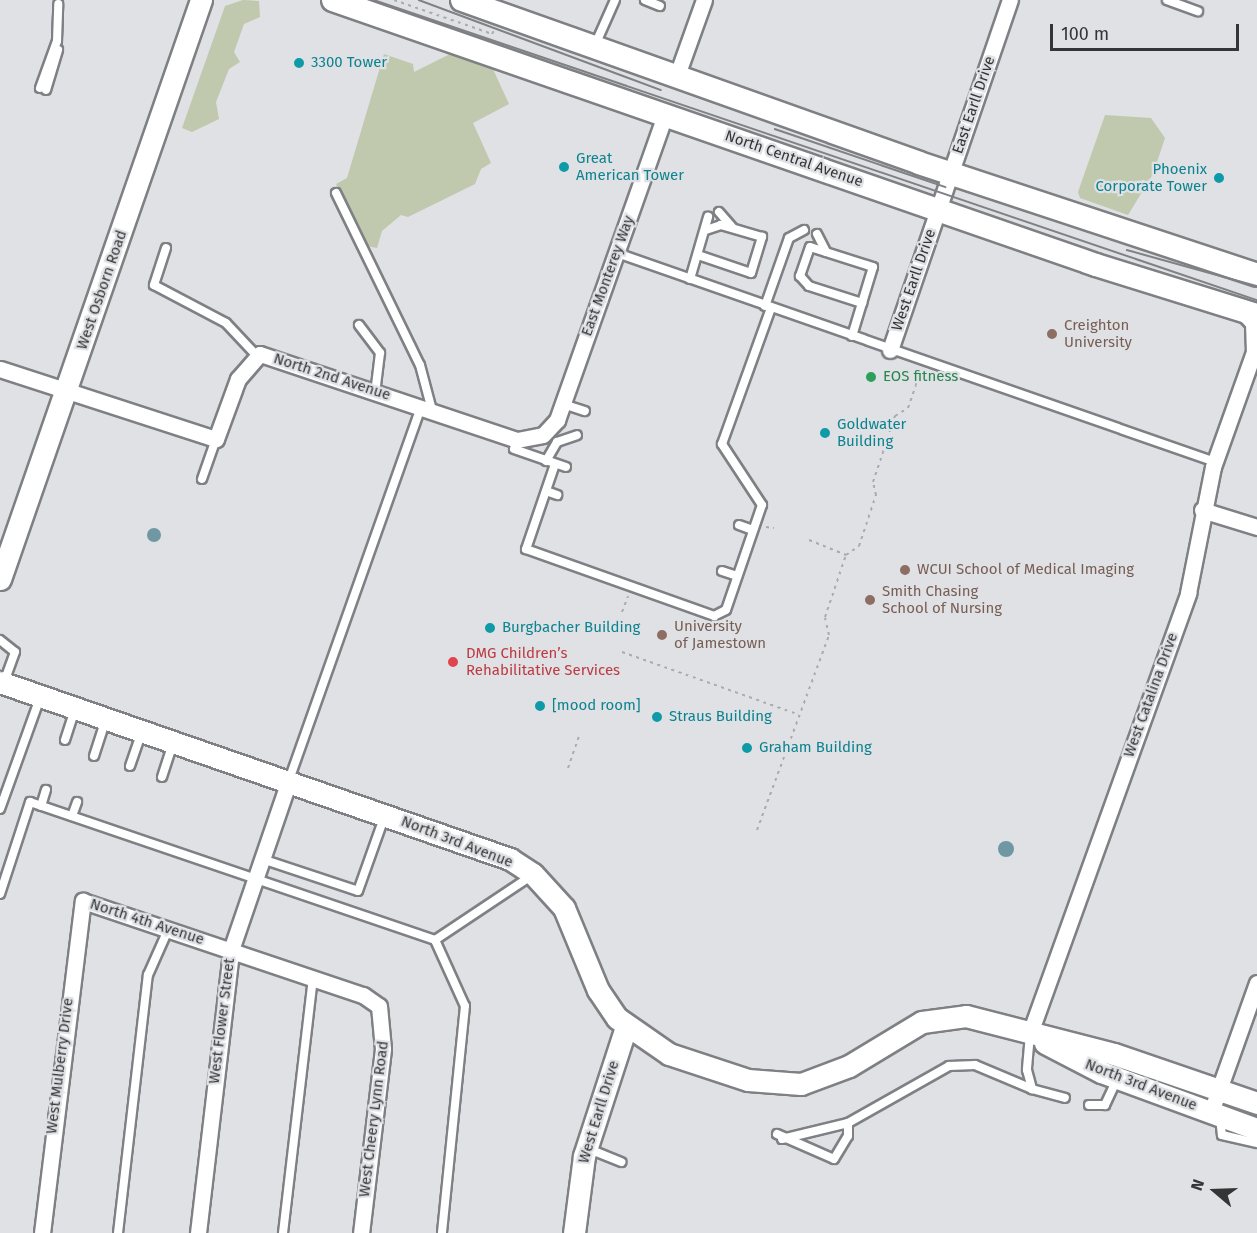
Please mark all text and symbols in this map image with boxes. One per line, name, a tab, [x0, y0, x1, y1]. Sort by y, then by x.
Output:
scale bar	[1053, 12, 1242, 50]
text: 100 m	[1061, 23, 1109, 45]
place label: 3300 Tower	[311, 54, 387, 72]
street label: East Earll Drive	[949, 54, 999, 156]
marker: 3300 Tower	[292, 56, 306, 70]
street label: North Central Avenue	[723, 127, 865, 191]
place label: Great American Tower	[576, 149, 684, 184]
marker: Great American Tower	[557, 160, 571, 174]
place label: Phoenix Corporate Tower	[1096, 160, 1207, 195]
marker: Phoenix Corporate Tower	[1212, 171, 1226, 185]
street label: East Monterey Way	[578, 213, 638, 339]
street label: West Earll Drive	[888, 227, 940, 333]
street label: West Osborn Road	[73, 228, 131, 352]
place label: Creighton University	[1064, 316, 1132, 351]
marker: Creighton University	[1045, 327, 1059, 341]
street label: North 2nd Avenue	[271, 350, 393, 404]
place label: EOS fitness	[883, 368, 958, 386]
marker: EOS fitness	[864, 370, 878, 384]
place label: Goldwater Building	[837, 415, 906, 450]
marker: Goldwater Building	[818, 426, 832, 440]
place label: WCUI School of Medical Imaging	[917, 561, 1134, 579]
marker: WCUI School of Medical Imaging	[898, 563, 912, 577]
place label: Smith Chasing School of Nursing	[882, 582, 1002, 617]
marker: Smith Chasing School of Nursing	[863, 593, 877, 607]
place label: University of Jamestown	[674, 617, 766, 652]
place label: Burgbacher Building	[502, 619, 640, 637]
marker: Burgbacher Building	[483, 621, 497, 635]
marker: University of Jamestown	[655, 628, 669, 642]
street label: West Catalina Drive	[1120, 630, 1182, 760]
place label: DMG Children’s Rehabilitative Services	[466, 644, 620, 679]
marker: DMG Children’s Rehabilitative Services	[444, 653, 462, 671]
place label: [mood room]	[552, 697, 641, 715]
marker: [mood room]	[533, 699, 547, 713]
place label: Straus Building	[669, 708, 772, 726]
marker: Straus Building	[650, 710, 664, 724]
place label: Graham Building	[759, 739, 872, 757]
marker: Graham Building	[740, 741, 754, 755]
street label: North 3rd Avenue	[398, 812, 516, 872]
street label: North 4th Avenue	[88, 895, 206, 949]
street label: West Flower Street	[205, 957, 239, 1085]
street label: West Mulberry Drive	[43, 997, 77, 1135]
street label: West Cheery Lynn Road	[355, 1040, 393, 1198]
street label: North 3rd Avenue	[1082, 1055, 1200, 1115]
street label: West Earll Drive	[575, 1058, 623, 1166]
north arrow	[1185, 1161, 1245, 1221]
text: N	[1187, 1177, 1208, 1193]

